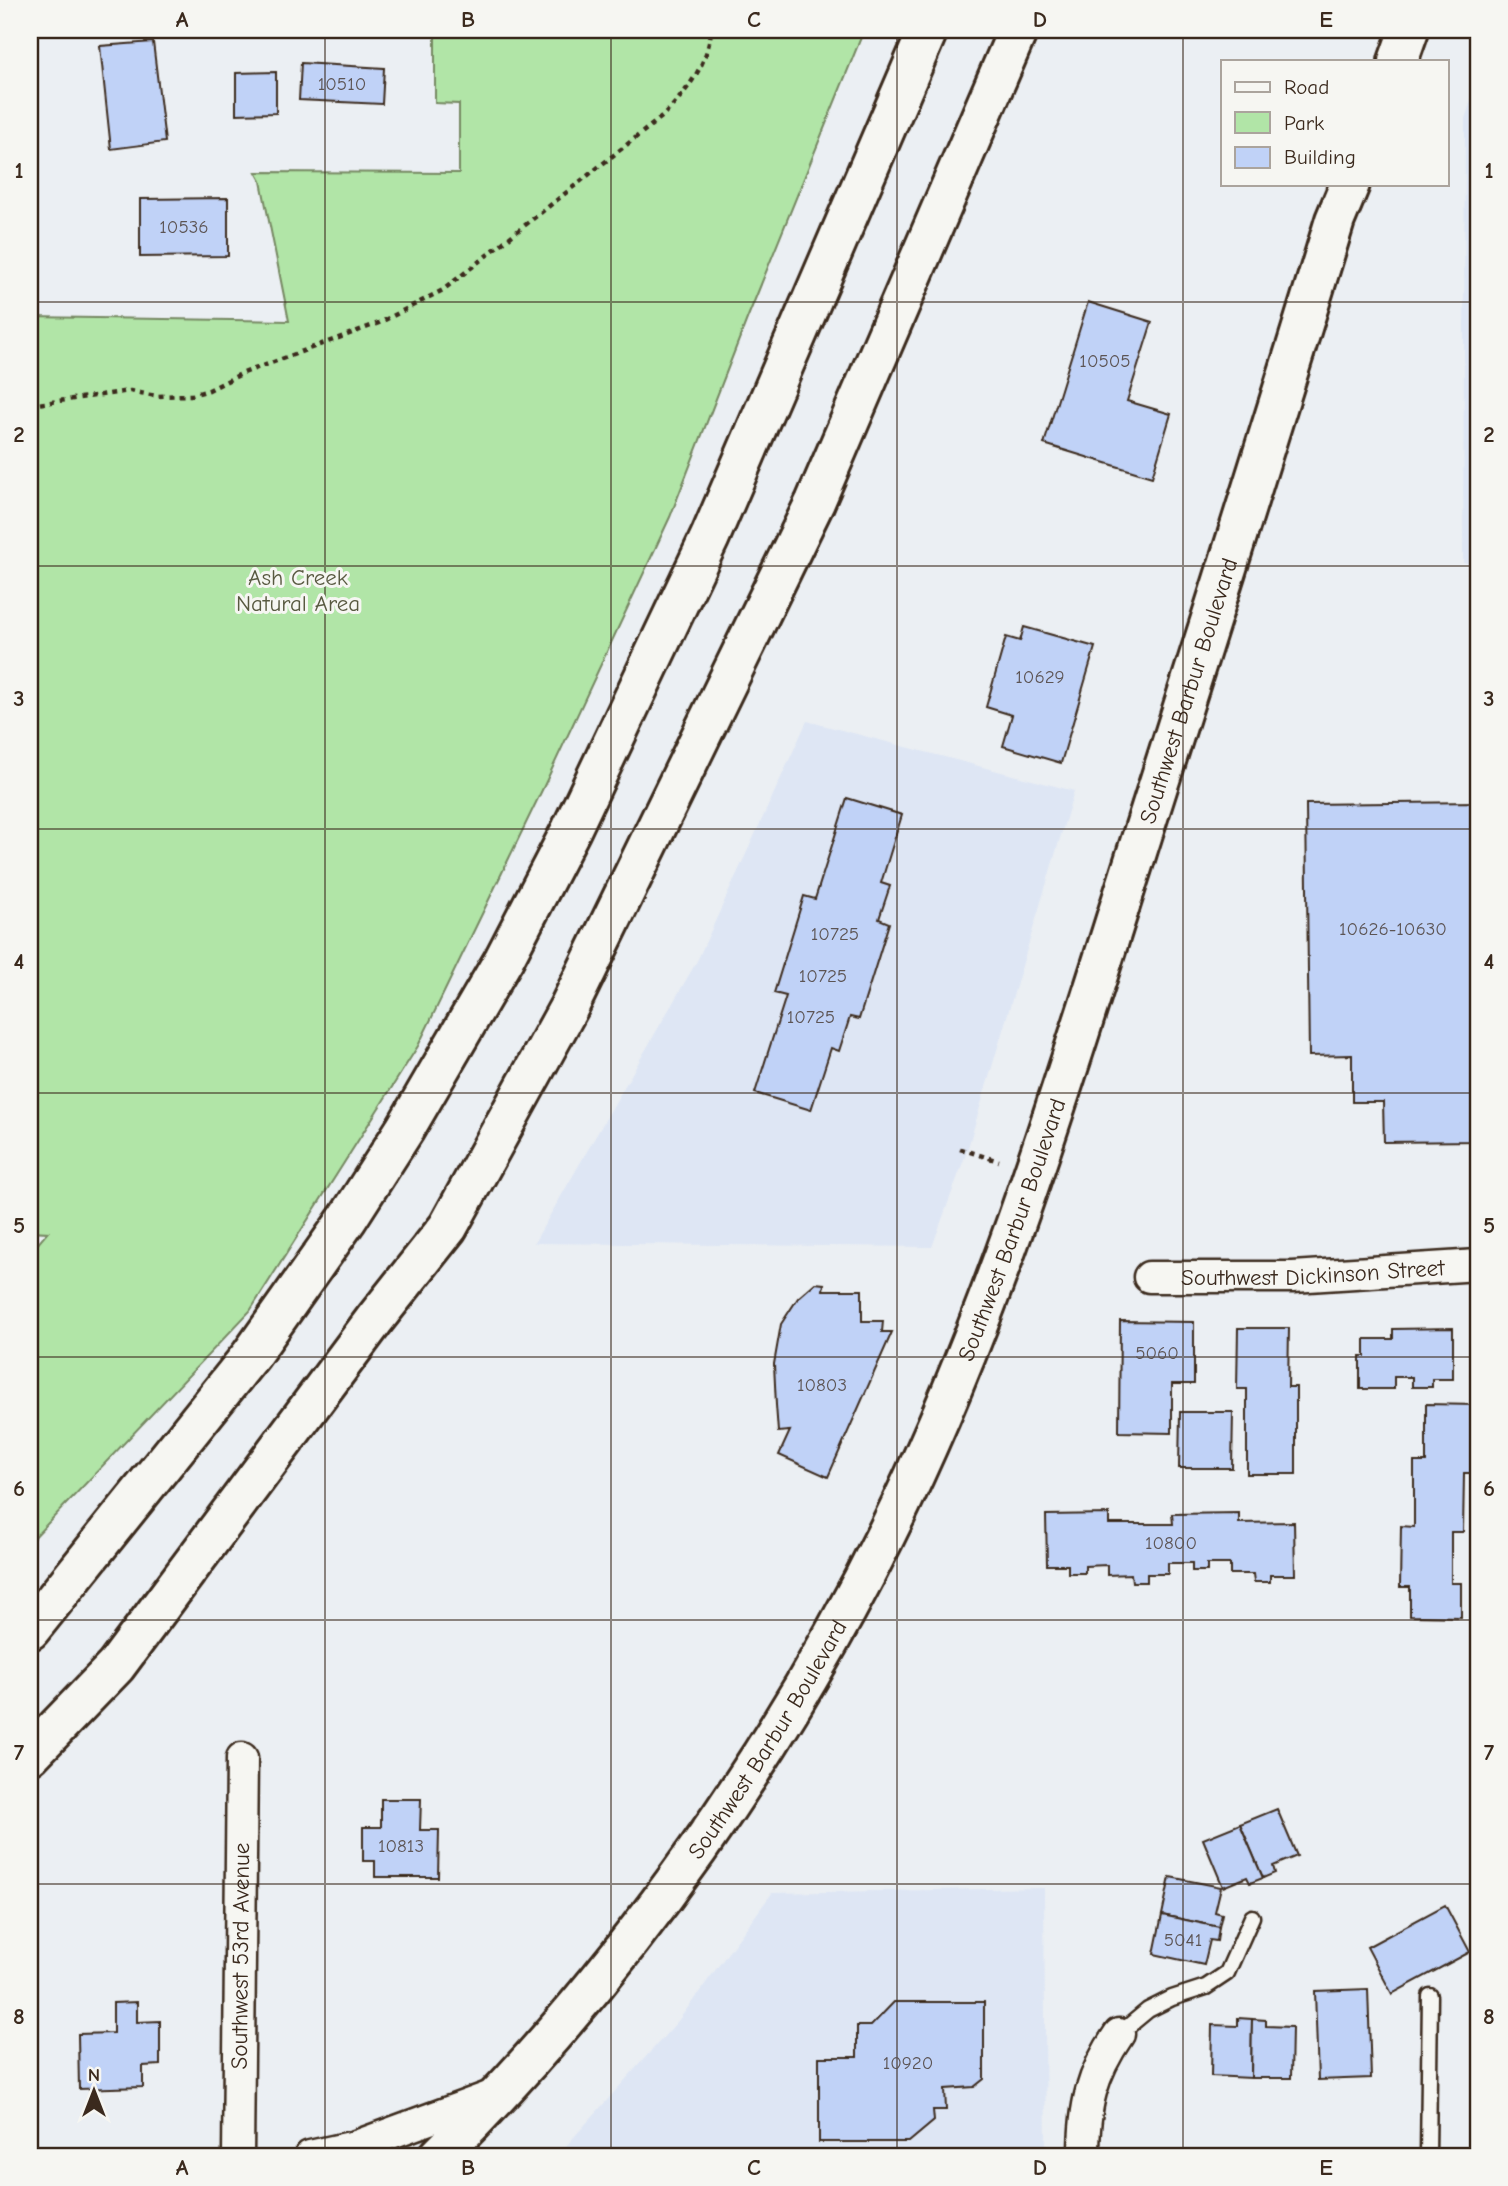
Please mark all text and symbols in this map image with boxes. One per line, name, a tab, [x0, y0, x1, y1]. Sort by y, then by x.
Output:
text: A	[176, 6, 189, 33]
text: B	[461, 6, 475, 33]
text: C	[747, 6, 761, 33]
text: D	[1033, 6, 1047, 33]
text: E	[1319, 6, 1333, 33]
legend	[1221, 60, 1448, 186]
house number: 10510	[318, 73, 366, 95]
text: Road	[1284, 75, 1329, 99]
text: Park	[1284, 111, 1324, 135]
text: Building	[1284, 145, 1356, 169]
text: 1	[14, 157, 24, 184]
text: 1	[1484, 157, 1494, 184]
house number: 10536	[159, 216, 209, 238]
house number: 10505	[1079, 350, 1131, 372]
text: 2	[13, 421, 25, 448]
text: 2	[1483, 421, 1495, 448]
street label: Southwest Barbur Boulevard	[1133, 555, 1243, 827]
park label: Ash Creek Natural Area	[236, 564, 360, 617]
house number: 10629	[1015, 666, 1065, 688]
text: 3	[13, 685, 25, 712]
text: 3	[1483, 685, 1495, 712]
house number: 10626-10630	[1339, 918, 1447, 940]
house number: 10725	[811, 923, 859, 945]
text: 4	[14, 948, 25, 975]
text: 4	[1484, 948, 1495, 975]
house number: 10725	[799, 965, 847, 987]
house number: 10725	[787, 1006, 835, 1028]
street label: Southwest Barbur Boulevard	[952, 1095, 1071, 1365]
text: 5	[13, 1212, 25, 1239]
text: 5	[1483, 1212, 1495, 1239]
street label: Southwest Dickinson Street	[1181, 1254, 1447, 1291]
house number: 5060	[1135, 1342, 1179, 1364]
house number: 10803	[797, 1374, 847, 1396]
text: 6	[13, 1475, 25, 1502]
text: 6	[1483, 1475, 1495, 1502]
house number: 10800	[1145, 1532, 1197, 1554]
street label: Southwest Barbur Boulevard	[682, 1615, 852, 1864]
text: 7	[14, 1739, 25, 1766]
text: 7	[1484, 1739, 1495, 1766]
house number: 10813	[378, 1835, 424, 1857]
street label: Southwest 53rd Avenue	[225, 1842, 255, 2070]
house number: 5041	[1164, 1929, 1202, 1951]
text: 8	[13, 2003, 25, 2030]
text: 8	[1483, 2003, 1495, 2030]
house number: 10920	[883, 2052, 933, 2074]
north arrow	[60, 2056, 130, 2126]
text: N	[88, 2064, 100, 2086]
text: A	[176, 2154, 189, 2181]
text: B	[461, 2154, 475, 2181]
text: C	[747, 2154, 761, 2181]
text: D	[1033, 2154, 1047, 2181]
text: E	[1319, 2154, 1333, 2181]

